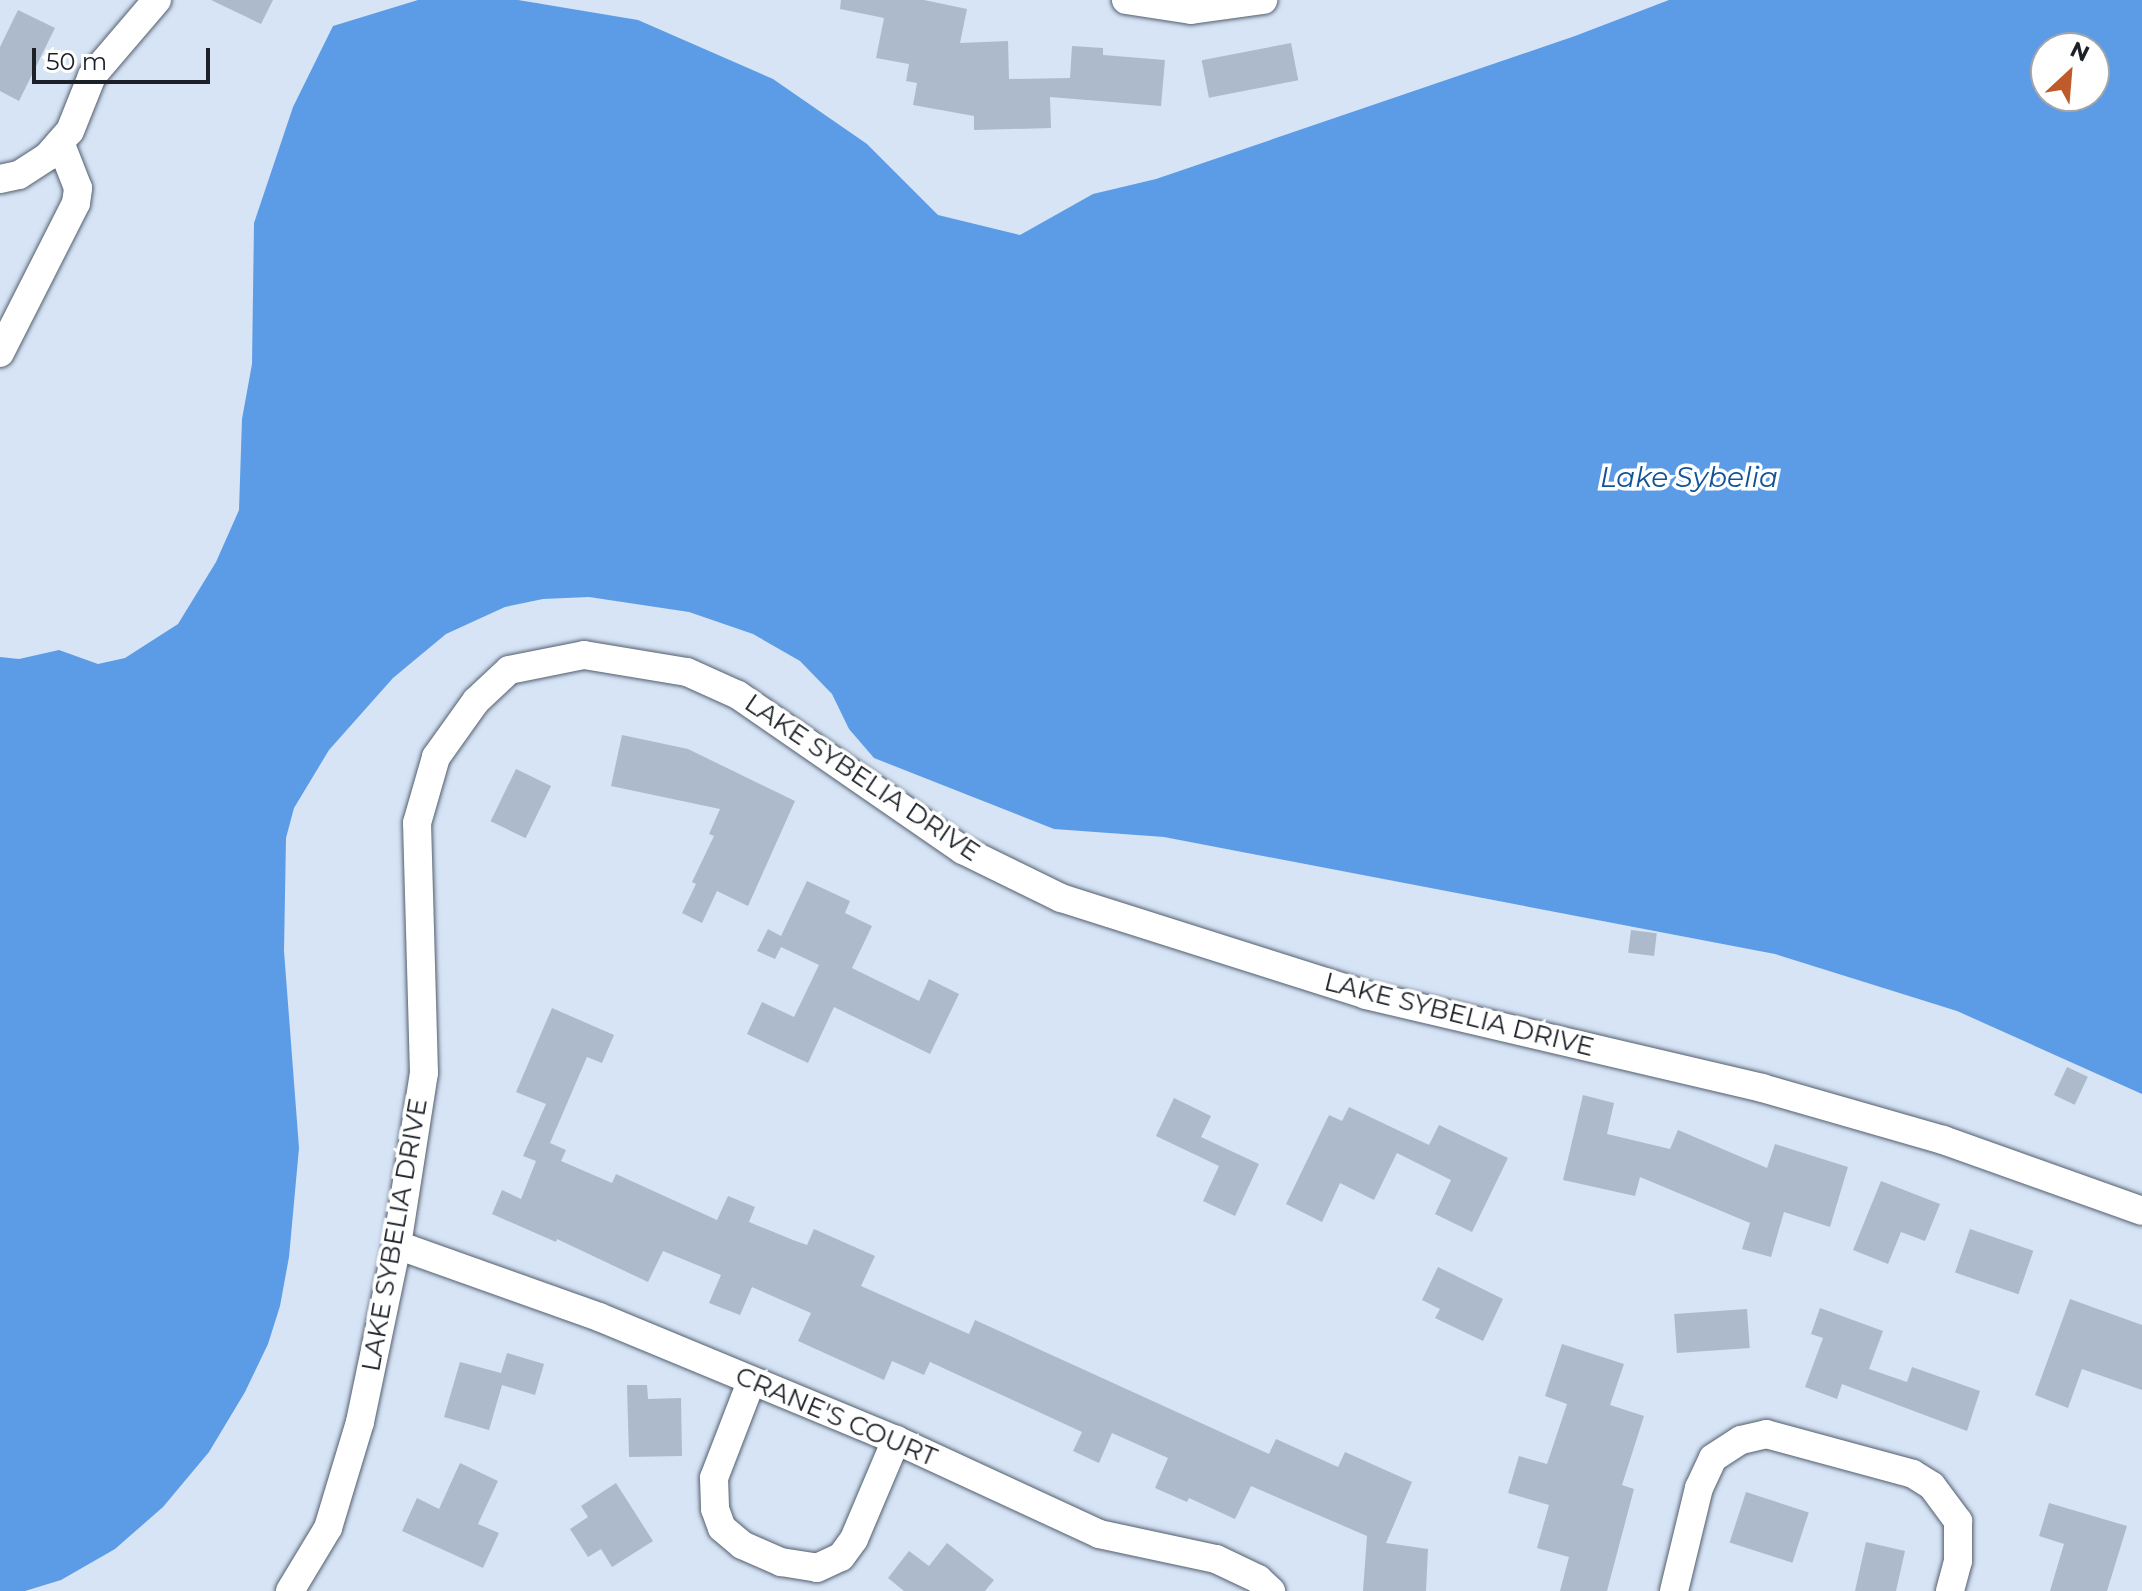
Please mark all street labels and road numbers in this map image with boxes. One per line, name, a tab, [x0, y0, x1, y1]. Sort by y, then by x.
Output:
street label: LAKE SYBELIA DRIVE	[739, 688, 985, 868]
street label: LAKE SYBELIA DRIVE	[1321, 966, 1597, 1064]
street label: LAKE SYBELIA DRIVE	[356, 1096, 434, 1374]
street label: CRANE'S COURT	[731, 1360, 941, 1474]

